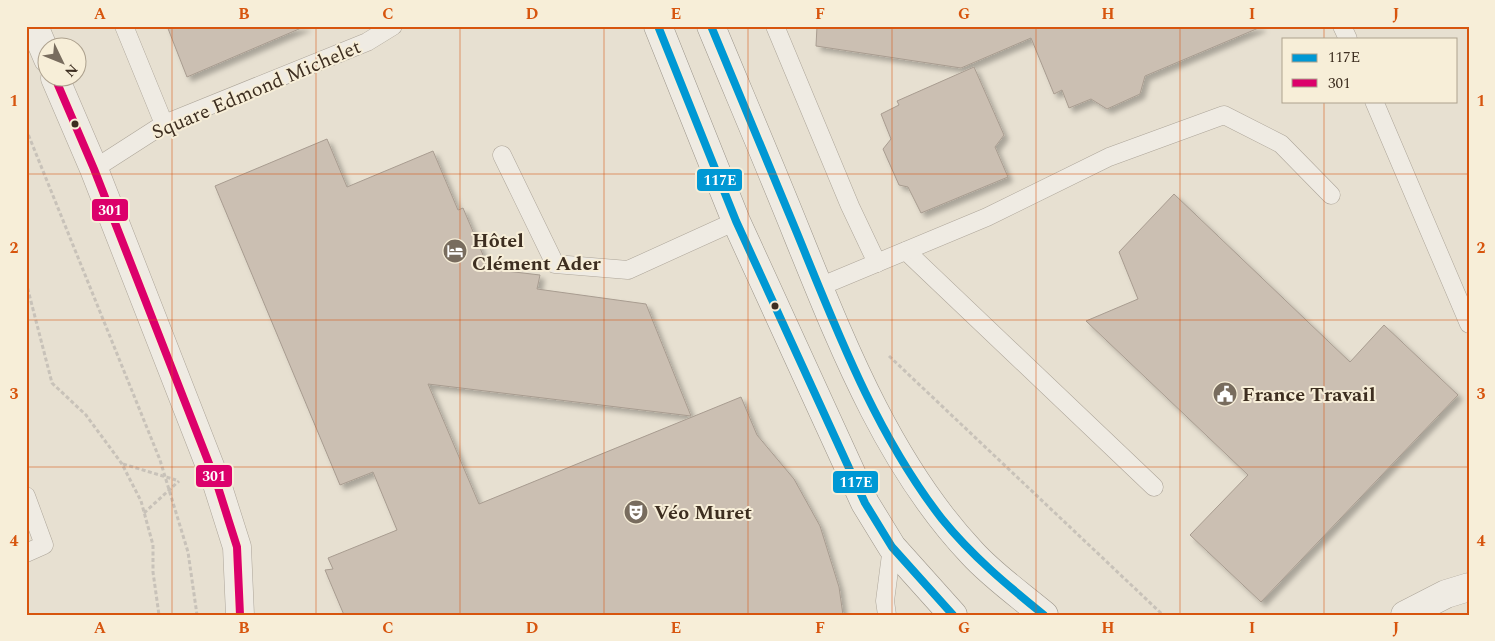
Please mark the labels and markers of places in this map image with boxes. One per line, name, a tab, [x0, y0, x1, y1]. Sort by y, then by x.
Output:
unlabelled marker	[70, 119, 80, 129]
place label: Hôtel Clément Ader	[472, 226, 601, 279]
hotel icon: Hôtel Clément Ader	[442, 238, 468, 264]
unlabelled marker	[770, 301, 780, 311]
place label: France Travail	[1242, 380, 1376, 410]
public building icon: France Travail	[1212, 381, 1238, 407]
place label: Véo Muret	[654, 498, 752, 528]
theatre icon: Véo Muret	[623, 499, 649, 525]

